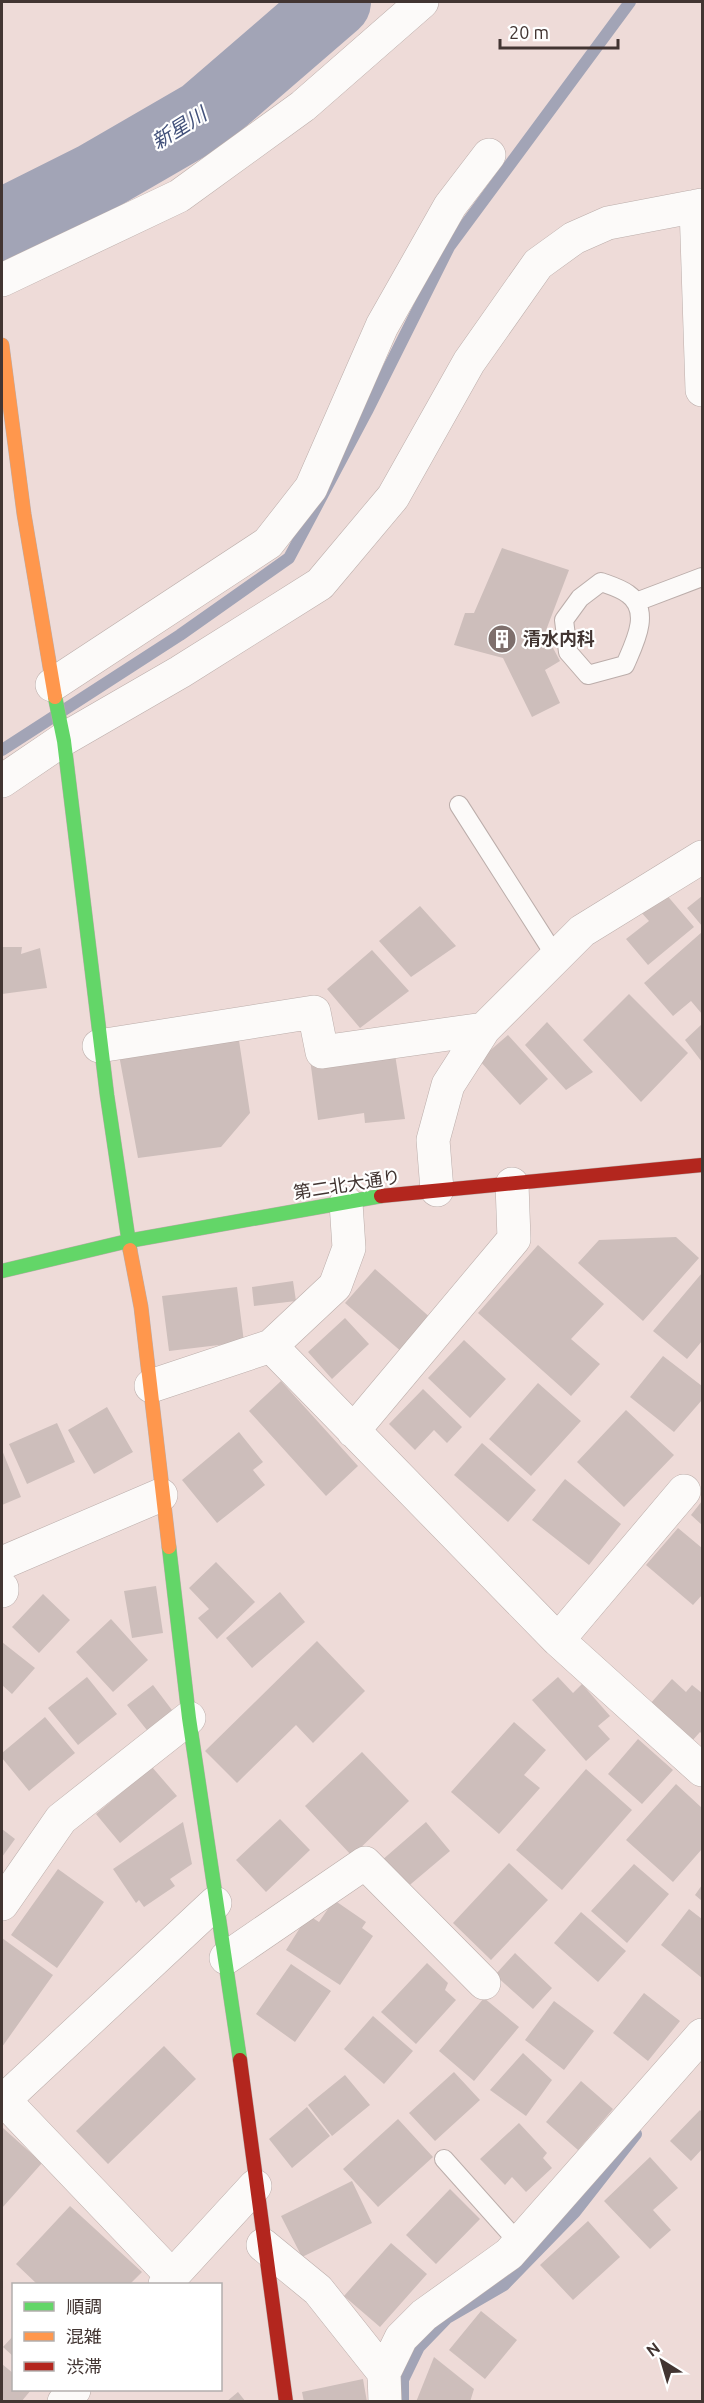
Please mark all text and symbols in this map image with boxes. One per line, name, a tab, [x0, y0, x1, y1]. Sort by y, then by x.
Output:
scale bar	[500, 12, 618, 50]
text: 20 m	[509, 22, 549, 42]
water label: 新星川	[147, 101, 212, 153]
building icon: 清水内科	[486, 623, 518, 655]
place label: 清水内科	[523, 628, 595, 648]
street label: 第二北大通り	[292, 1166, 402, 1202]
legend	[12, 2283, 222, 2391]
text: 順調	[66, 2296, 102, 2316]
text: 混雑	[66, 2326, 102, 2346]
north arrow	[632, 2331, 692, 2391]
text: N	[643, 2338, 663, 2360]
text: 渋滞	[66, 2356, 102, 2376]

